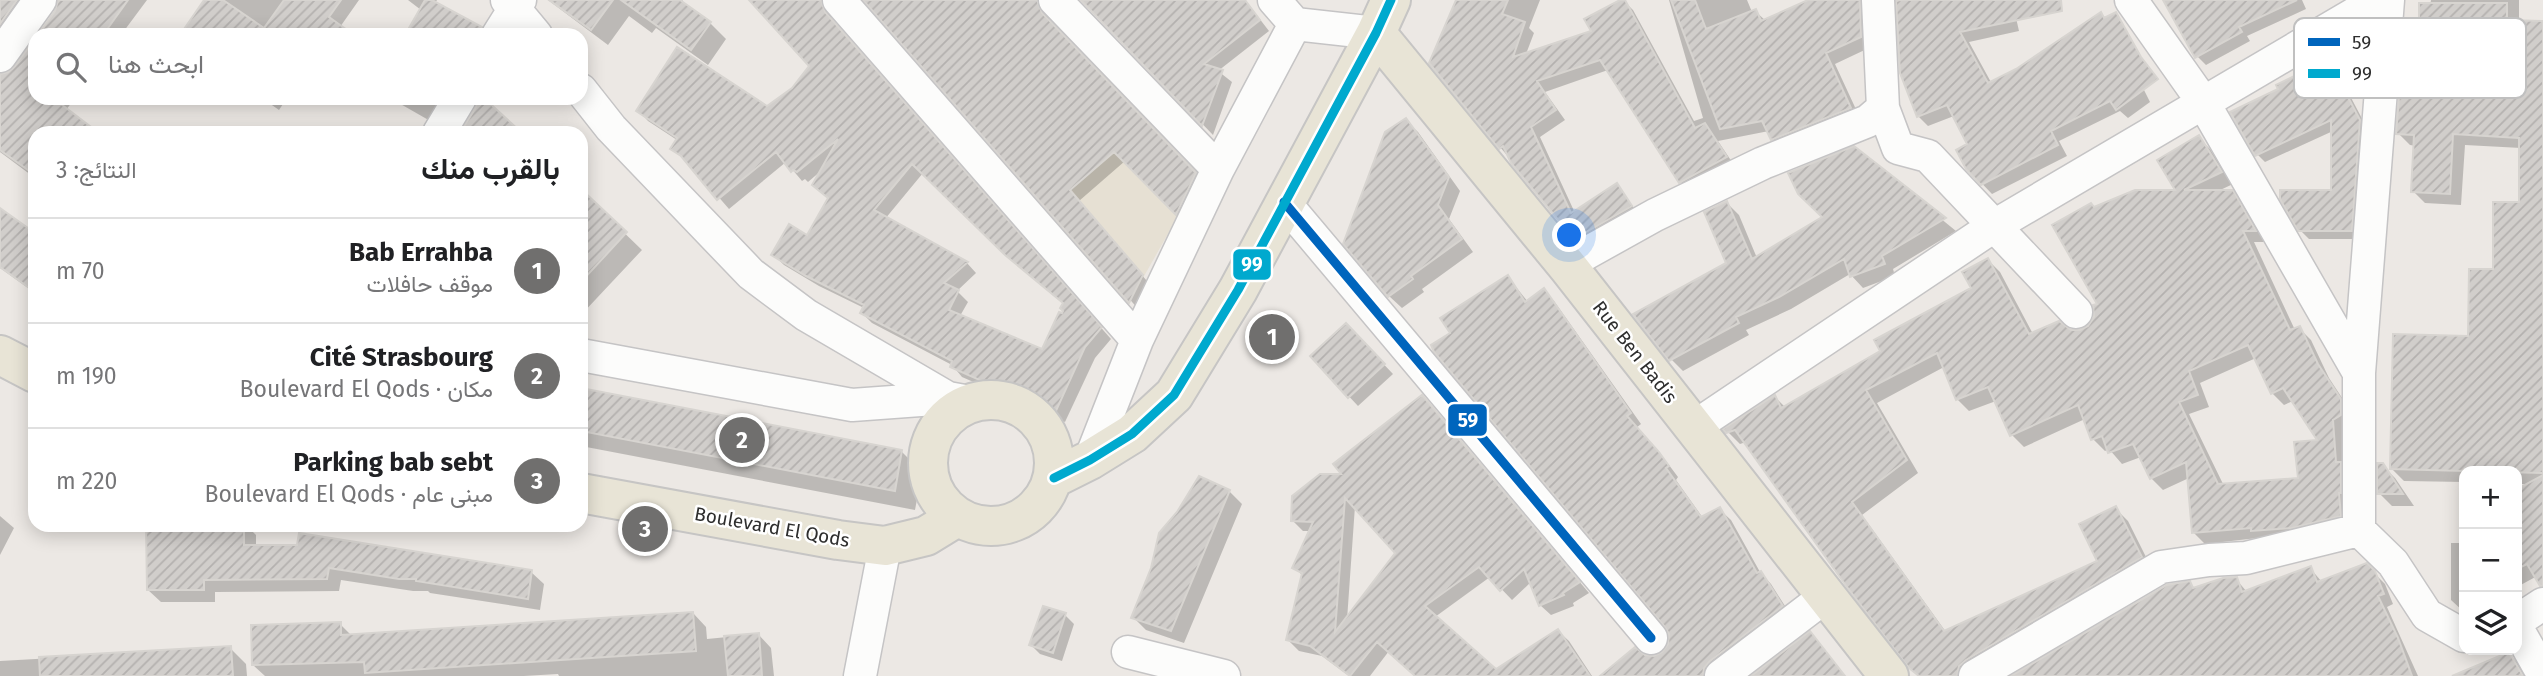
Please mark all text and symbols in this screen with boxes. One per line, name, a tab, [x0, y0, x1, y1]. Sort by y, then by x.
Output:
legend	[2294, 18, 2526, 98]
search box	[28, 28, 588, 105]
text: 59	[2352, 31, 2371, 54]
icon: search	[52, 48, 90, 86]
text: ابحث هنا	[108, 49, 204, 80]
text: 99	[2352, 62, 2372, 85]
text: بالقرب منك	[421, 151, 560, 187]
text: النتائج: 3	[56, 156, 137, 184]
your location	[1552, 218, 1586, 252]
text: Bab Errahba	[349, 237, 493, 268]
line badge: 99	[1232, 248, 1272, 281]
text: 99	[1241, 253, 1263, 276]
text: 70 m	[56, 257, 105, 285]
text: 1	[532, 257, 542, 285]
text: موقف حافلات	[367, 270, 493, 298]
street label: Rue Ben Badis	[1588, 296, 1682, 408]
pin: 1	[1249, 311, 1295, 363]
text: Cité Strasbourg	[310, 342, 493, 373]
text: 190 m	[56, 362, 117, 390]
text: 2	[531, 362, 543, 390]
text: مكان · Boulevard El Qods	[240, 375, 493, 403]
line badge: 59	[1447, 403, 1488, 437]
text: 59	[1458, 409, 1479, 432]
pin: 2	[719, 414, 765, 466]
text: Parking bab sebt	[293, 447, 493, 478]
map controls	[2459, 466, 2522, 655]
button: +	[2459, 466, 2522, 529]
text: 220 m	[56, 467, 117, 495]
text: 3	[531, 467, 543, 495]
text: مبنى عام · Boulevard El Qods	[204, 480, 493, 508]
street label: Boulevard El Qods	[693, 502, 851, 552]
pin: 3	[622, 503, 668, 555]
button: −	[2459, 529, 2522, 592]
button: layers	[2459, 592, 2522, 655]

